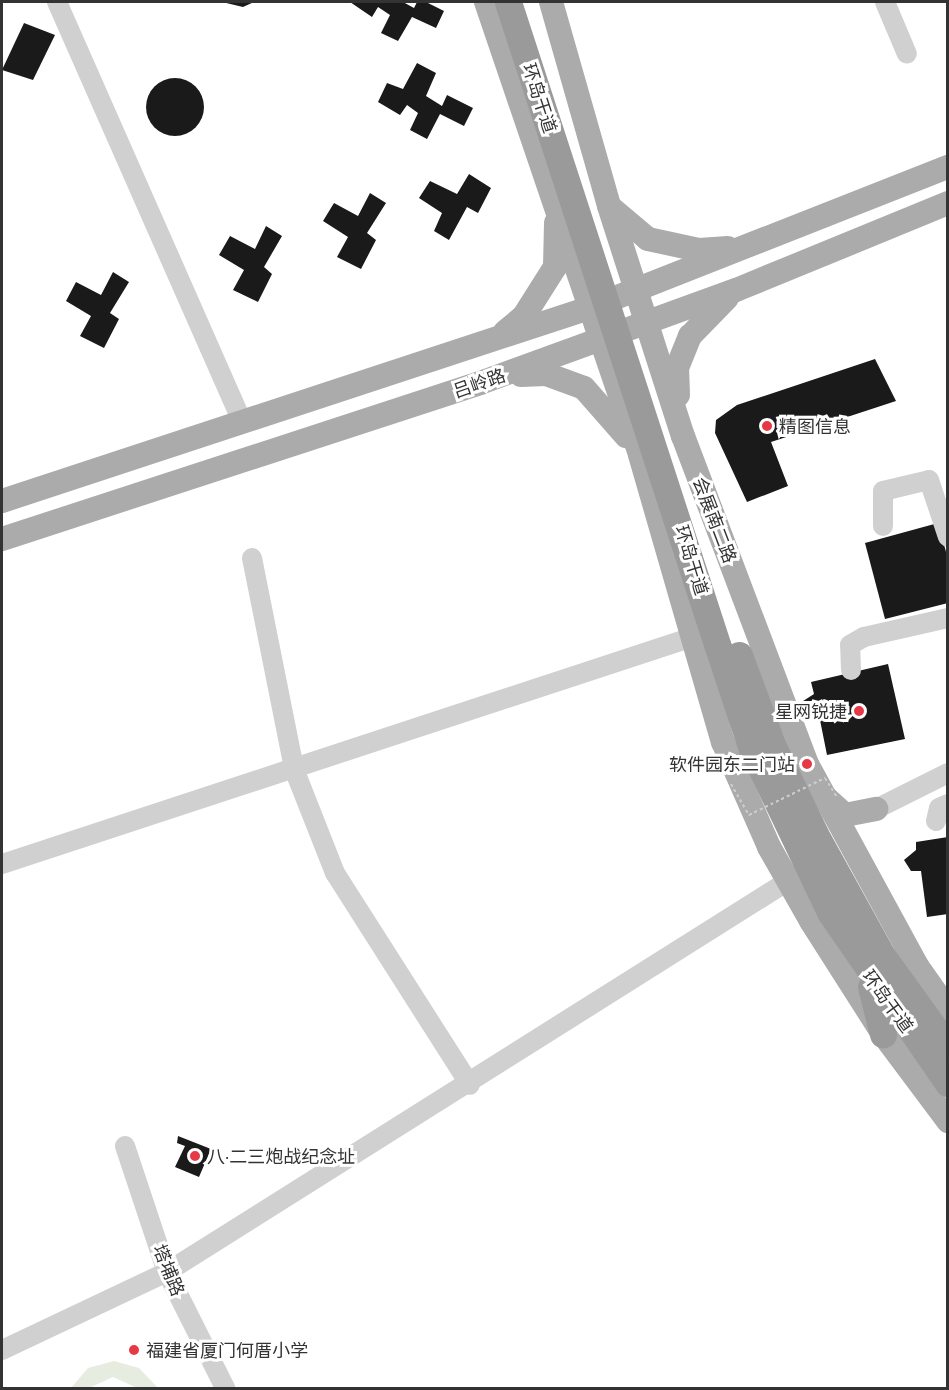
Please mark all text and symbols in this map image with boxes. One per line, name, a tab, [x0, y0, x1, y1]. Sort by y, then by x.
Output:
street label: 环岛干道	[519, 60, 561, 136]
street label: 吕岭路	[450, 364, 508, 402]
place label: 精图信息	[779, 415, 851, 437]
marker: 精图信息	[760, 419, 774, 433]
street label: 会展南二路	[689, 474, 741, 566]
street label: 环岛干道	[671, 522, 713, 598]
place label: 星网锐捷	[775, 700, 847, 722]
marker: 星网锐捷	[852, 704, 866, 718]
place label: 软件园东二门站	[669, 753, 795, 775]
marker: 软件园东二门站	[800, 757, 814, 771]
street label: 环岛干道	[858, 966, 918, 1036]
place label: 八·二三炮战纪念址	[207, 1145, 355, 1167]
marker: 八·二三炮战纪念址	[188, 1149, 202, 1163]
street label: 塔埔路	[149, 1241, 189, 1299]
place label: 福建省厦门何厝小学	[146, 1339, 308, 1361]
marker: 福建省厦门何厝小学	[127, 1343, 141, 1357]

